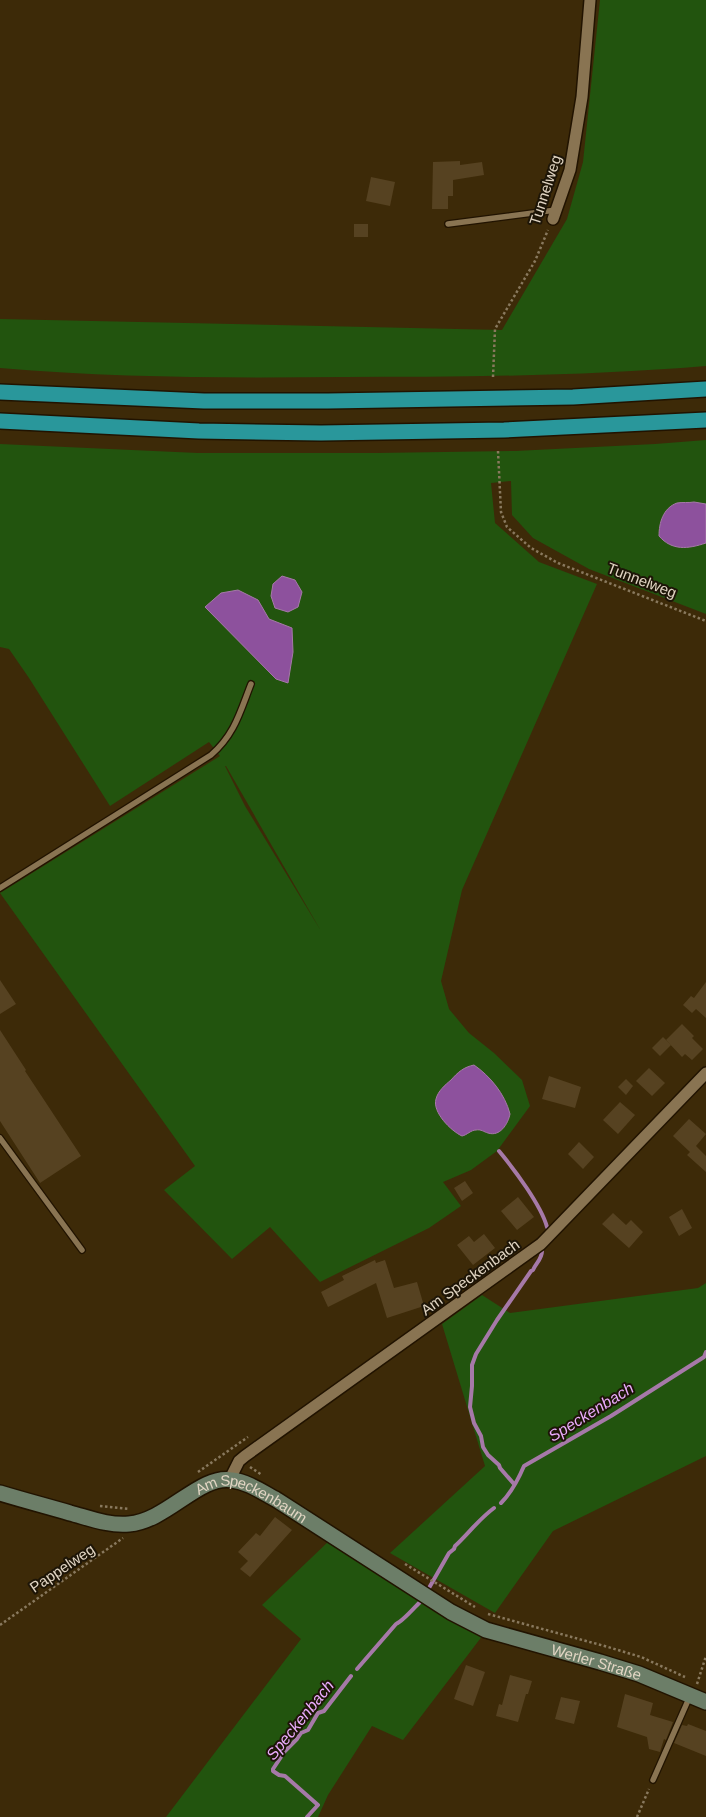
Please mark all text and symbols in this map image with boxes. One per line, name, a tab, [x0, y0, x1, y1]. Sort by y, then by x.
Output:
street label: Tunnelweg	[526, 153, 564, 227]
street label: Tunnelweg	[605, 559, 679, 601]
street label: Am Speckenbach	[417, 1236, 523, 1318]
water label: Speckenbach	[545, 1379, 637, 1445]
street label: Am Speckenbaum	[192, 1471, 311, 1526]
street label: Pappelweg	[26, 1540, 98, 1596]
street label: Werler Straße	[550, 1640, 644, 1683]
water label: Speckenbach	[263, 1677, 337, 1763]

